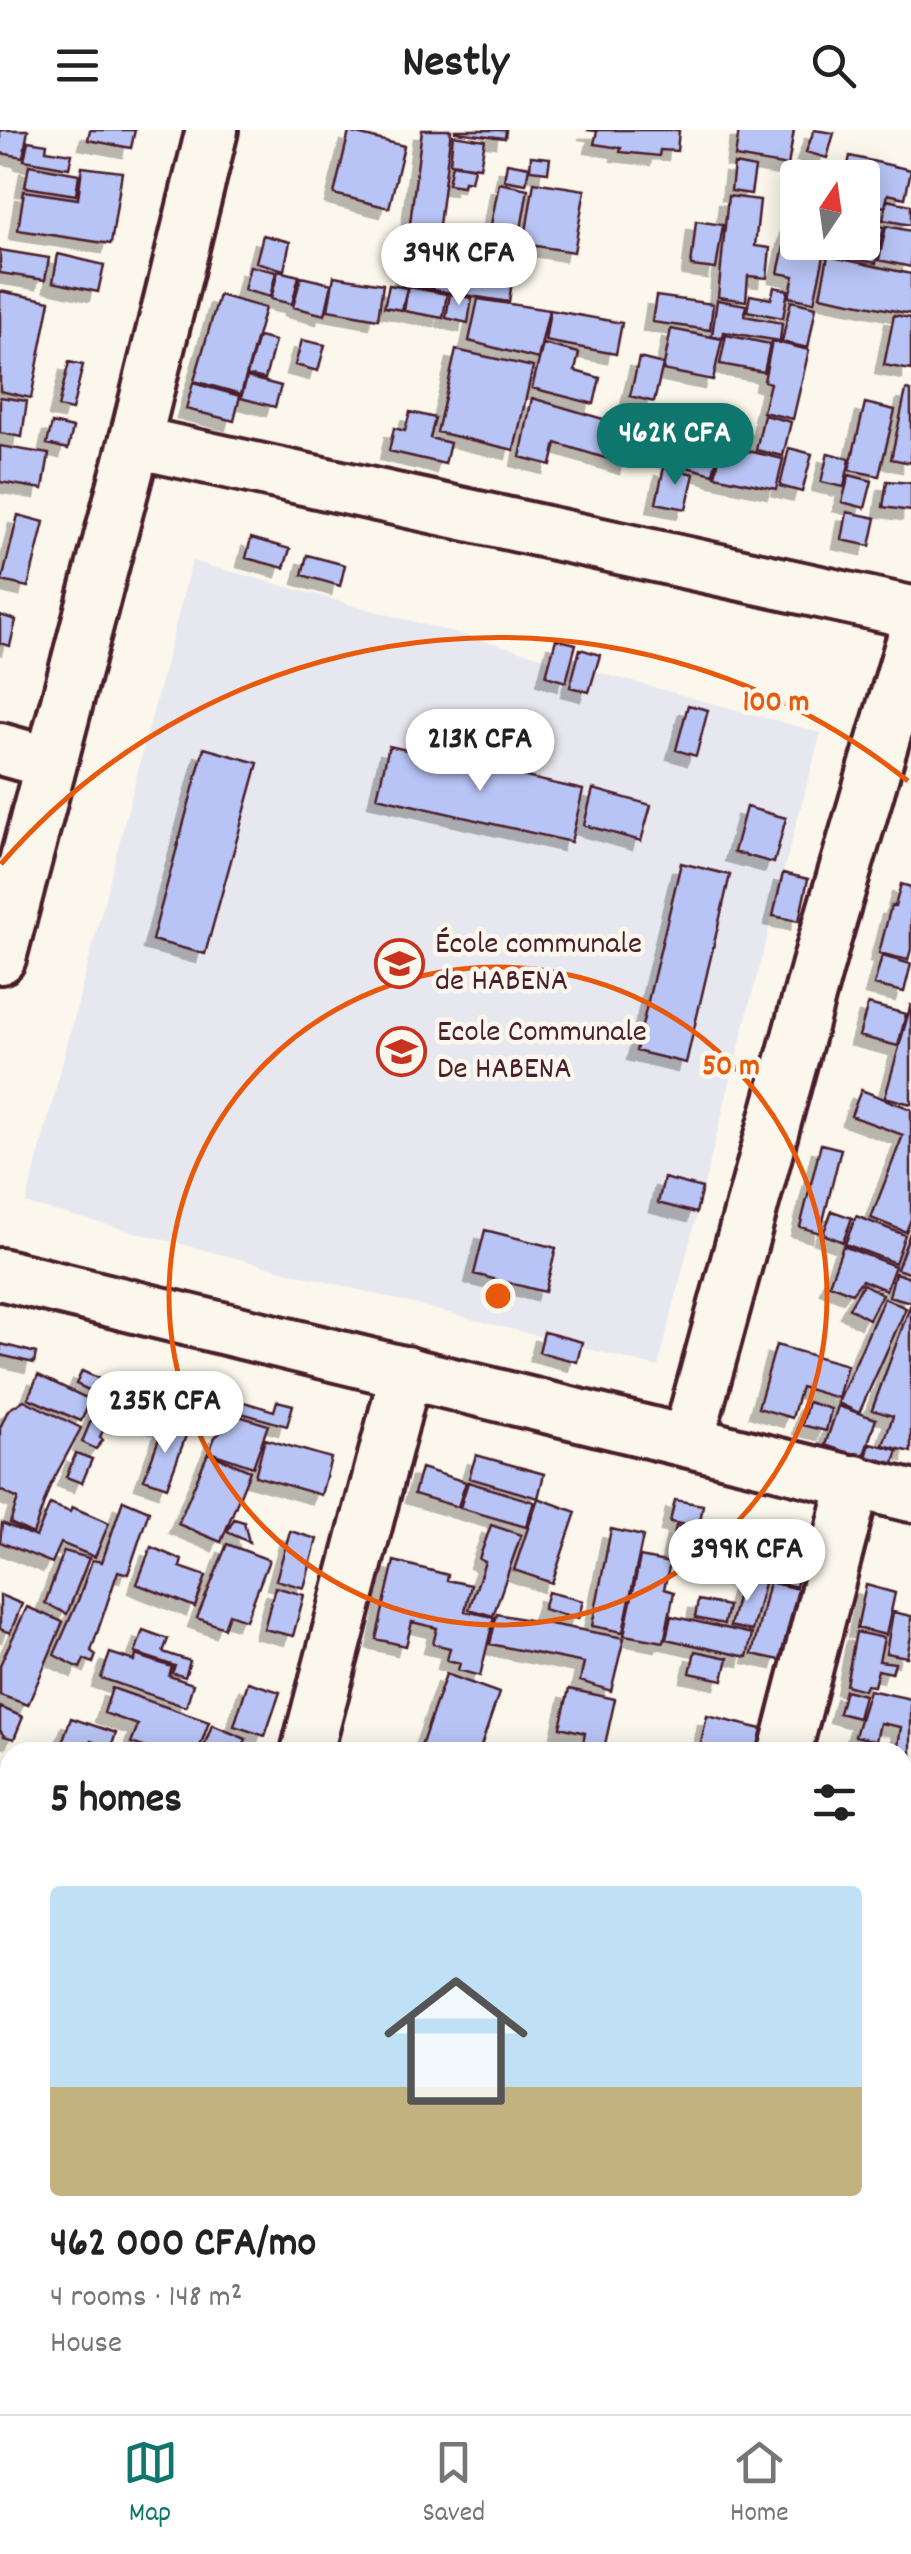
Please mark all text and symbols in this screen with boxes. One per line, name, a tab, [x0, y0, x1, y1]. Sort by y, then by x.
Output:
text: Nestly	[402, 33, 509, 97]
icon: menu	[50, 38, 105, 93]
icon: search	[806, 38, 861, 93]
north arrow	[780, 160, 880, 260]
map controls	[780, 160, 880, 260]
pin: 394K CFA	[356, 223, 562, 308]
text: 394K CFA	[403, 232, 515, 278]
pin: 462K CFA	[572, 403, 778, 488]
text: 462K CFA	[619, 412, 731, 458]
text: 100 m	[743, 683, 809, 726]
pin: 213K CFA	[377, 709, 583, 794]
text: 213K CFA	[428, 718, 532, 764]
place label: École communale de HABENA	[435, 923, 642, 1006]
school or university icon: École communale de HABENA	[374, 938, 426, 990]
place label: Ecole Communale De HABENA	[437, 1011, 647, 1094]
school or university icon: Ecole Communale De HABENA	[376, 1026, 428, 1078]
text: 50 m	[702, 1047, 760, 1090]
centre of rings	[480, 1278, 516, 1314]
pin: 235K CFA	[62, 1371, 268, 1456]
text: 235K CFA	[109, 1380, 221, 1426]
pin: 399K CFA	[644, 1519, 850, 1604]
text: 399K CFA	[690, 1528, 804, 1574]
text: 5 homes	[50, 1772, 182, 1832]
icon: filters	[807, 1775, 862, 1830]
icon: home	[366, 1951, 546, 2131]
text: 462 000 CFA/mo	[50, 2216, 316, 2276]
text: 4 rooms · 148 m²	[50, 2276, 242, 2322]
text: House	[50, 2322, 122, 2368]
tab: Map	[123, 2435, 178, 2535]
tab: Saved	[423, 2435, 485, 2535]
tab: Home	[730, 2435, 788, 2535]

